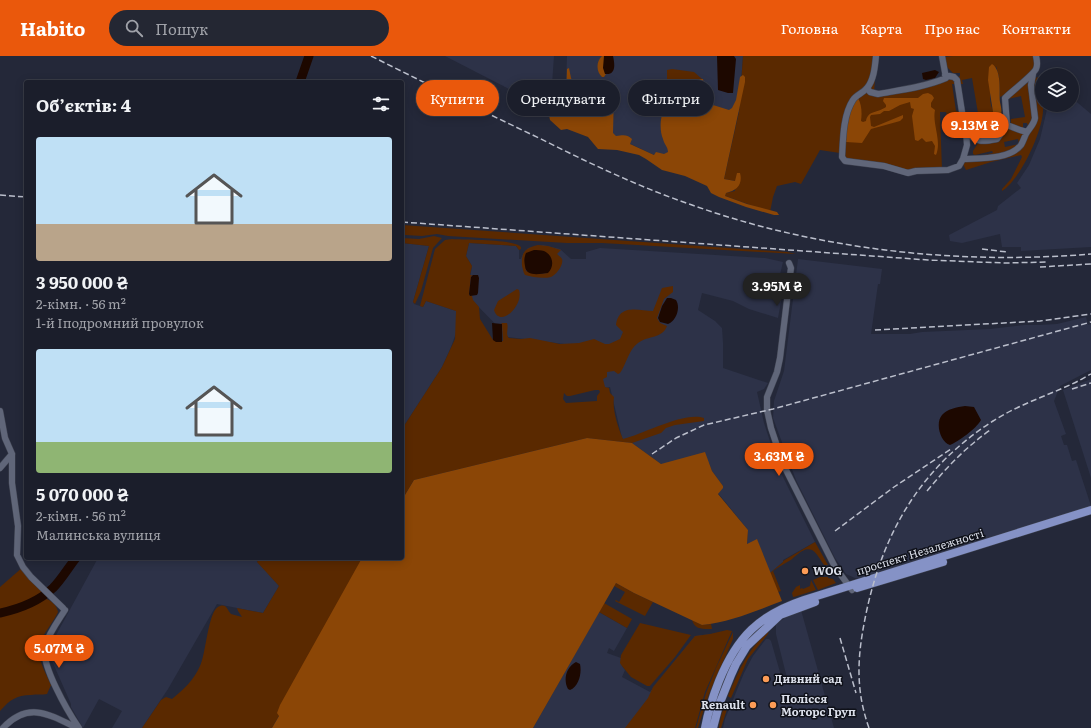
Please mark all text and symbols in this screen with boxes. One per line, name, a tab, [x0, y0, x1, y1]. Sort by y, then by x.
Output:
search box	[109, 10, 389, 46]
text: Habito	[20, 14, 85, 42]
icon: search	[123, 17, 145, 39]
text: Пошук	[155, 17, 208, 40]
text: Головна	[781, 18, 838, 38]
text: Карта	[860, 18, 902, 38]
text: Про нас	[924, 18, 980, 38]
text: Контакти	[1002, 18, 1071, 38]
map controls	[1035, 68, 1079, 112]
button: layers	[1035, 68, 1079, 112]
chip: Купити	[416, 80, 499, 116]
chip: Орендувати	[507, 80, 620, 116]
chip: Фільтри	[628, 80, 714, 116]
text: Об’єктів: 4	[36, 92, 131, 117]
icon: filters	[370, 93, 392, 115]
pin: 9.13M ₴	[938, 112, 1012, 146]
text: 9.13M ₴	[951, 115, 999, 134]
icon: home	[178, 163, 250, 235]
text: 3 950 000 ₴	[36, 269, 128, 294]
pin: 3.95M ₴	[740, 273, 814, 307]
text: 3.95M ₴	[752, 276, 802, 295]
text: 2-кімн. · 56 m²	[36, 294, 126, 313]
text: 1-й Іподромний провулок	[36, 313, 204, 332]
icon: home	[178, 375, 250, 447]
pin: 3.63M ₴	[742, 443, 816, 477]
text: 3.63M ₴	[754, 446, 804, 465]
text: 5 070 000 ₴	[36, 481, 129, 506]
text: 2-кімн. · 56 m²	[36, 506, 126, 525]
street label: проспект Незалежності	[854, 524, 986, 578]
text: Малинська вулиця	[36, 525, 161, 544]
place label: WOG	[813, 562, 842, 578]
marker: WOG	[800, 566, 810, 576]
pin: 5.07M ₴	[22, 635, 96, 669]
text: 5.07M ₴	[34, 638, 84, 657]
place label: Дивний сад	[774, 670, 842, 686]
marker: Дивний сад	[761, 674, 771, 684]
place label: Полісся Моторс Груп	[781, 690, 856, 719]
place label: Renault	[701, 696, 745, 712]
marker: Renault	[748, 700, 758, 710]
marker: Полісся Моторс Груп	[768, 700, 778, 710]

